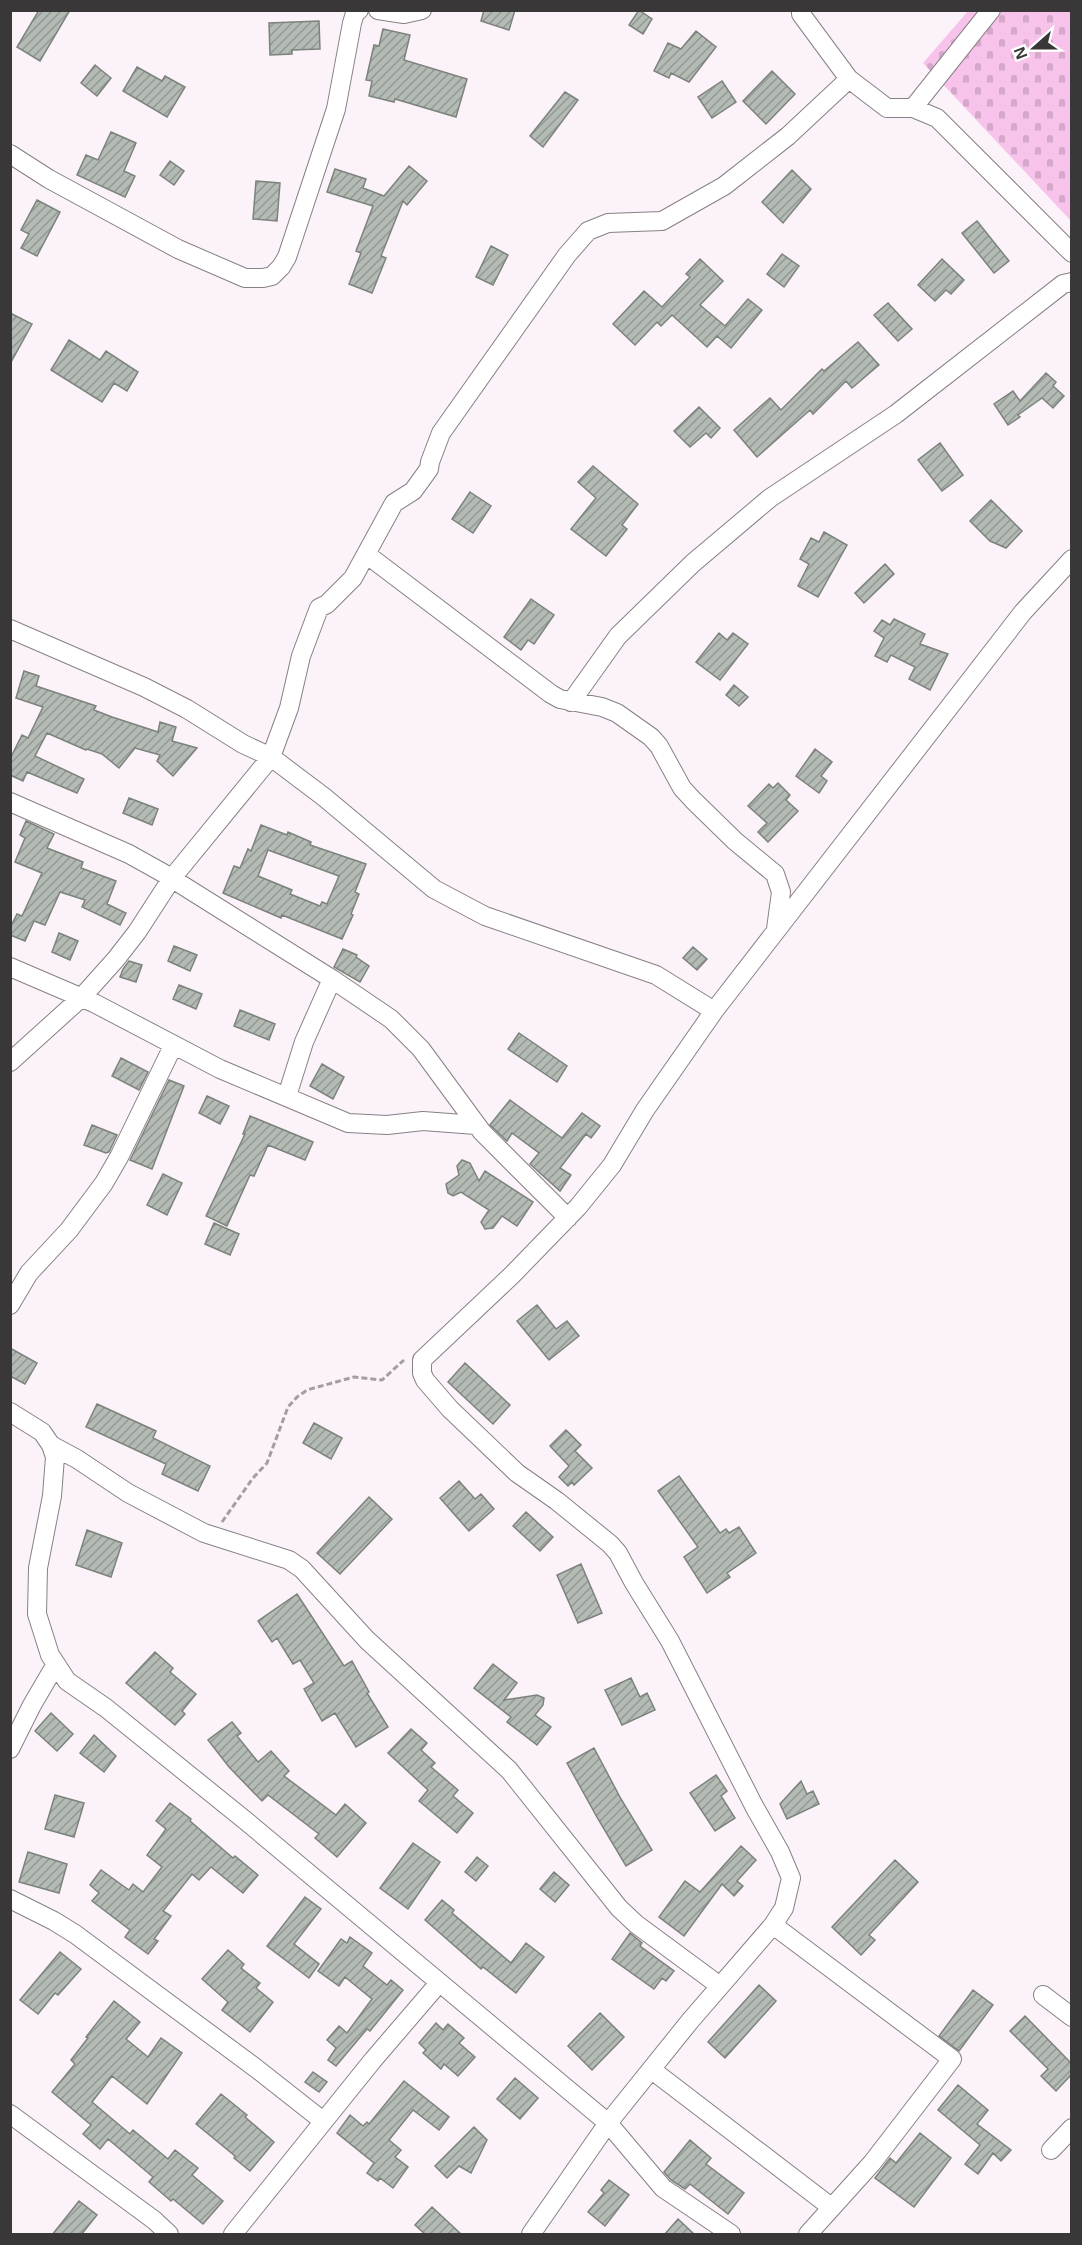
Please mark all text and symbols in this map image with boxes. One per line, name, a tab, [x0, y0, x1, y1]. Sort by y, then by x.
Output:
north arrow	[1004, 18, 1064, 78]
text: N	[1010, 45, 1030, 62]

